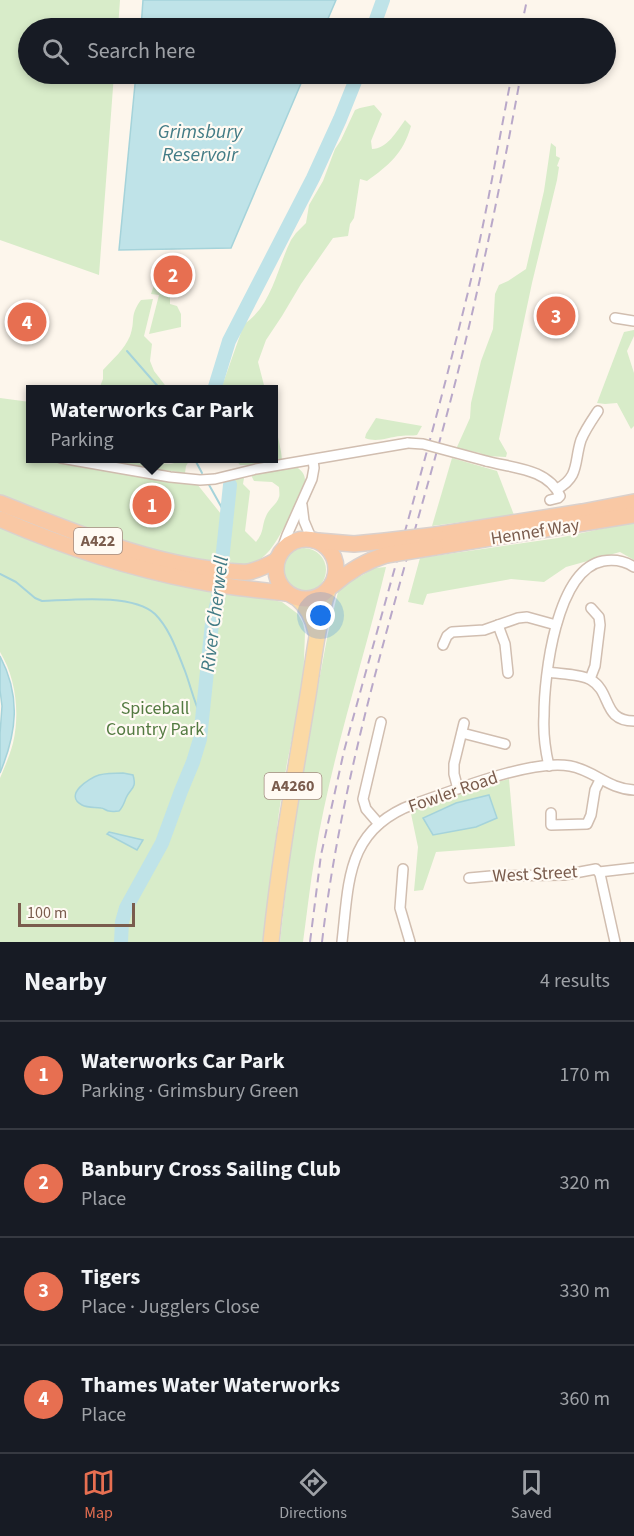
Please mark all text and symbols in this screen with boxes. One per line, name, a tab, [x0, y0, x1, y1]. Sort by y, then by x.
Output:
search box	[18, 18, 616, 84]
icon: search	[39, 35, 72, 68]
text: Search here	[87, 35, 195, 67]
water label: Grimsbury Reservoir	[158, 118, 243, 169]
pin: 2	[154, 252, 192, 298]
pin: 3	[536, 294, 576, 338]
pin: 4	[8, 300, 46, 344]
popup	[26, 385, 278, 463]
text: Waterworks Car Park	[50, 394, 254, 426]
text: Parking	[50, 426, 114, 454]
pin: 1	[132, 482, 172, 528]
street label: Hennef Way	[489, 513, 582, 551]
road number: A422	[74, 528, 122, 554]
water label: River Cherwell	[194, 554, 236, 674]
your location	[306, 601, 335, 630]
park label: Spiceball Country Park	[106, 696, 204, 742]
street label: Fowler Road	[405, 765, 501, 819]
road number: A4260	[264, 773, 322, 799]
street label: West Street	[492, 859, 578, 889]
scale bar	[18, 900, 135, 928]
text: 100 m	[27, 902, 67, 924]
text: Nearby	[24, 963, 107, 1000]
text: 4 results	[540, 967, 610, 995]
text: Waterworks Car Park	[81, 1045, 285, 1077]
text: 1	[38, 1061, 49, 1089]
text: 170 m	[560, 1061, 610, 1089]
text: Parking · Grimsbury Green	[81, 1077, 299, 1105]
text: Banbury Cross Sailing Club	[81, 1153, 341, 1185]
text: 2	[38, 1169, 49, 1197]
text: 320 m	[560, 1169, 610, 1197]
text: Place	[81, 1185, 126, 1213]
text: Tigers	[81, 1261, 140, 1293]
text: 3	[38, 1277, 49, 1305]
text: 330 m	[560, 1277, 610, 1305]
text: Place · Jugglers Close	[81, 1293, 260, 1321]
text: Thames Water Waterworks	[81, 1369, 340, 1401]
text: 4	[38, 1385, 49, 1413]
text: 360 m	[560, 1385, 610, 1413]
text: Place	[81, 1401, 126, 1429]
tab: Map	[82, 1466, 115, 1524]
tab: Directions	[279, 1466, 347, 1524]
tab: Saved	[511, 1466, 552, 1524]

